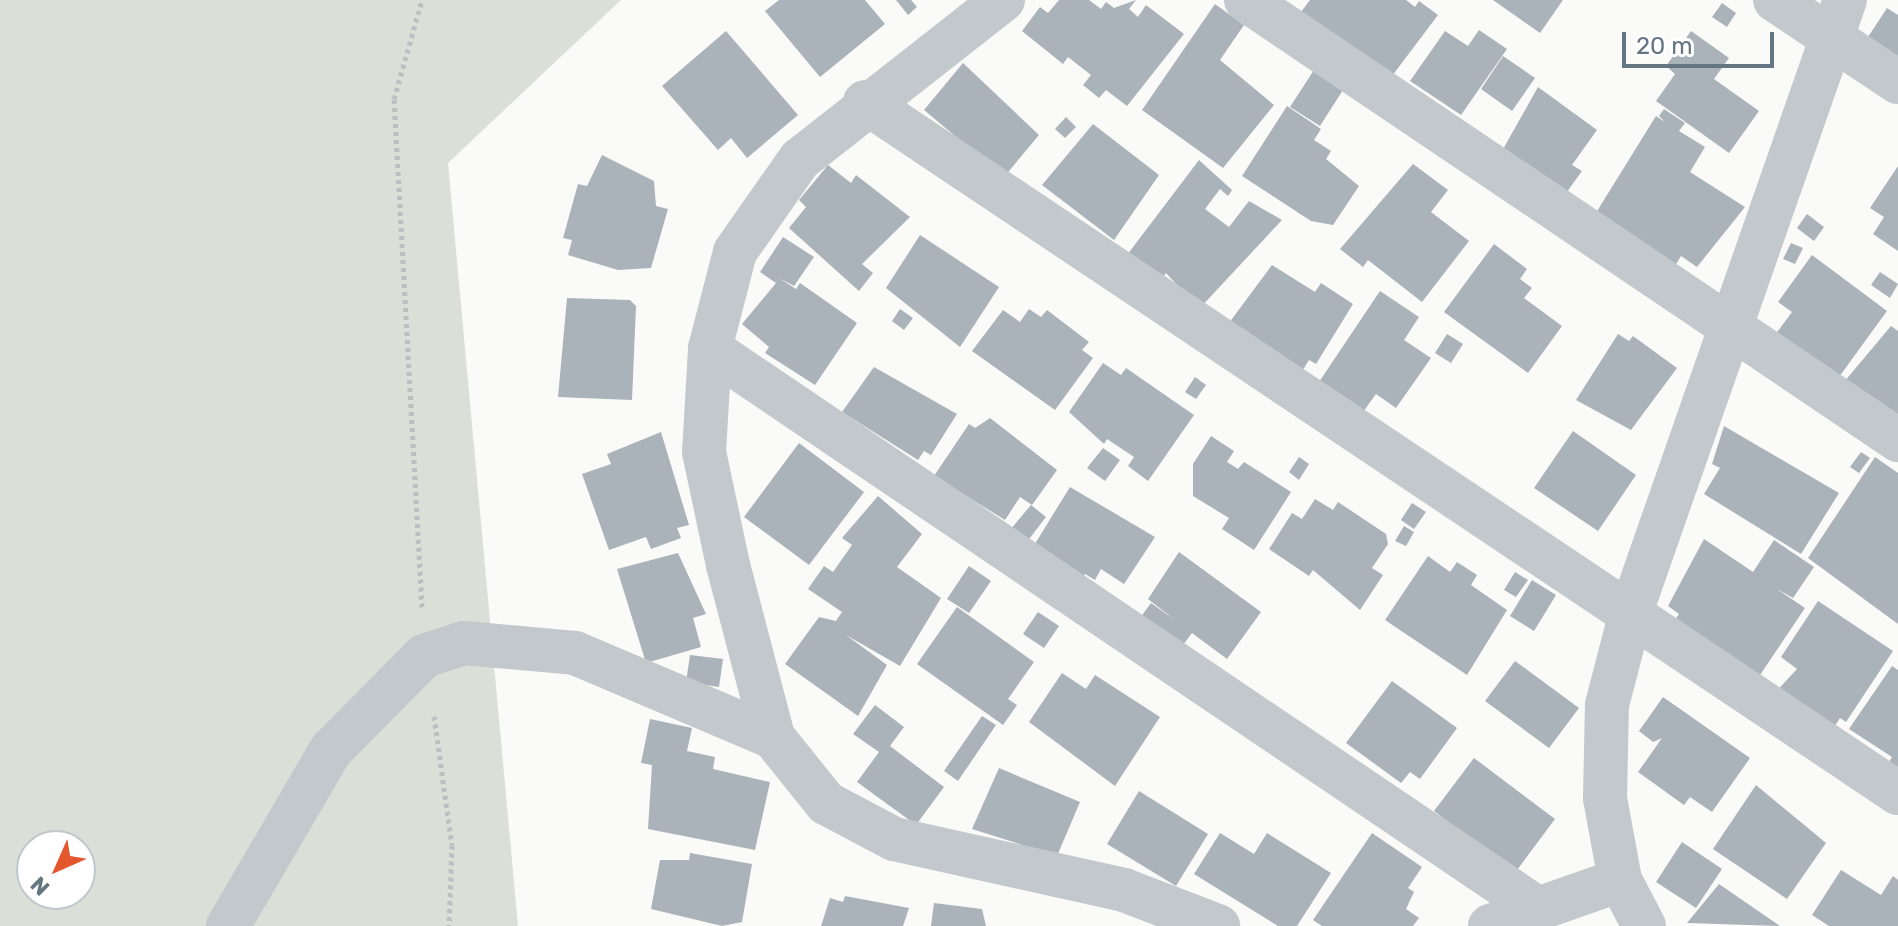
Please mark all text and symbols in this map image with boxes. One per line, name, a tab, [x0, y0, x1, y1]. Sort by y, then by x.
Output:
scale bar	[1626, 16, 1778, 66]
text: 20 m	[1636, 32, 1693, 60]
north arrow	[16, 830, 96, 910]
text: N	[25, 871, 55, 901]

